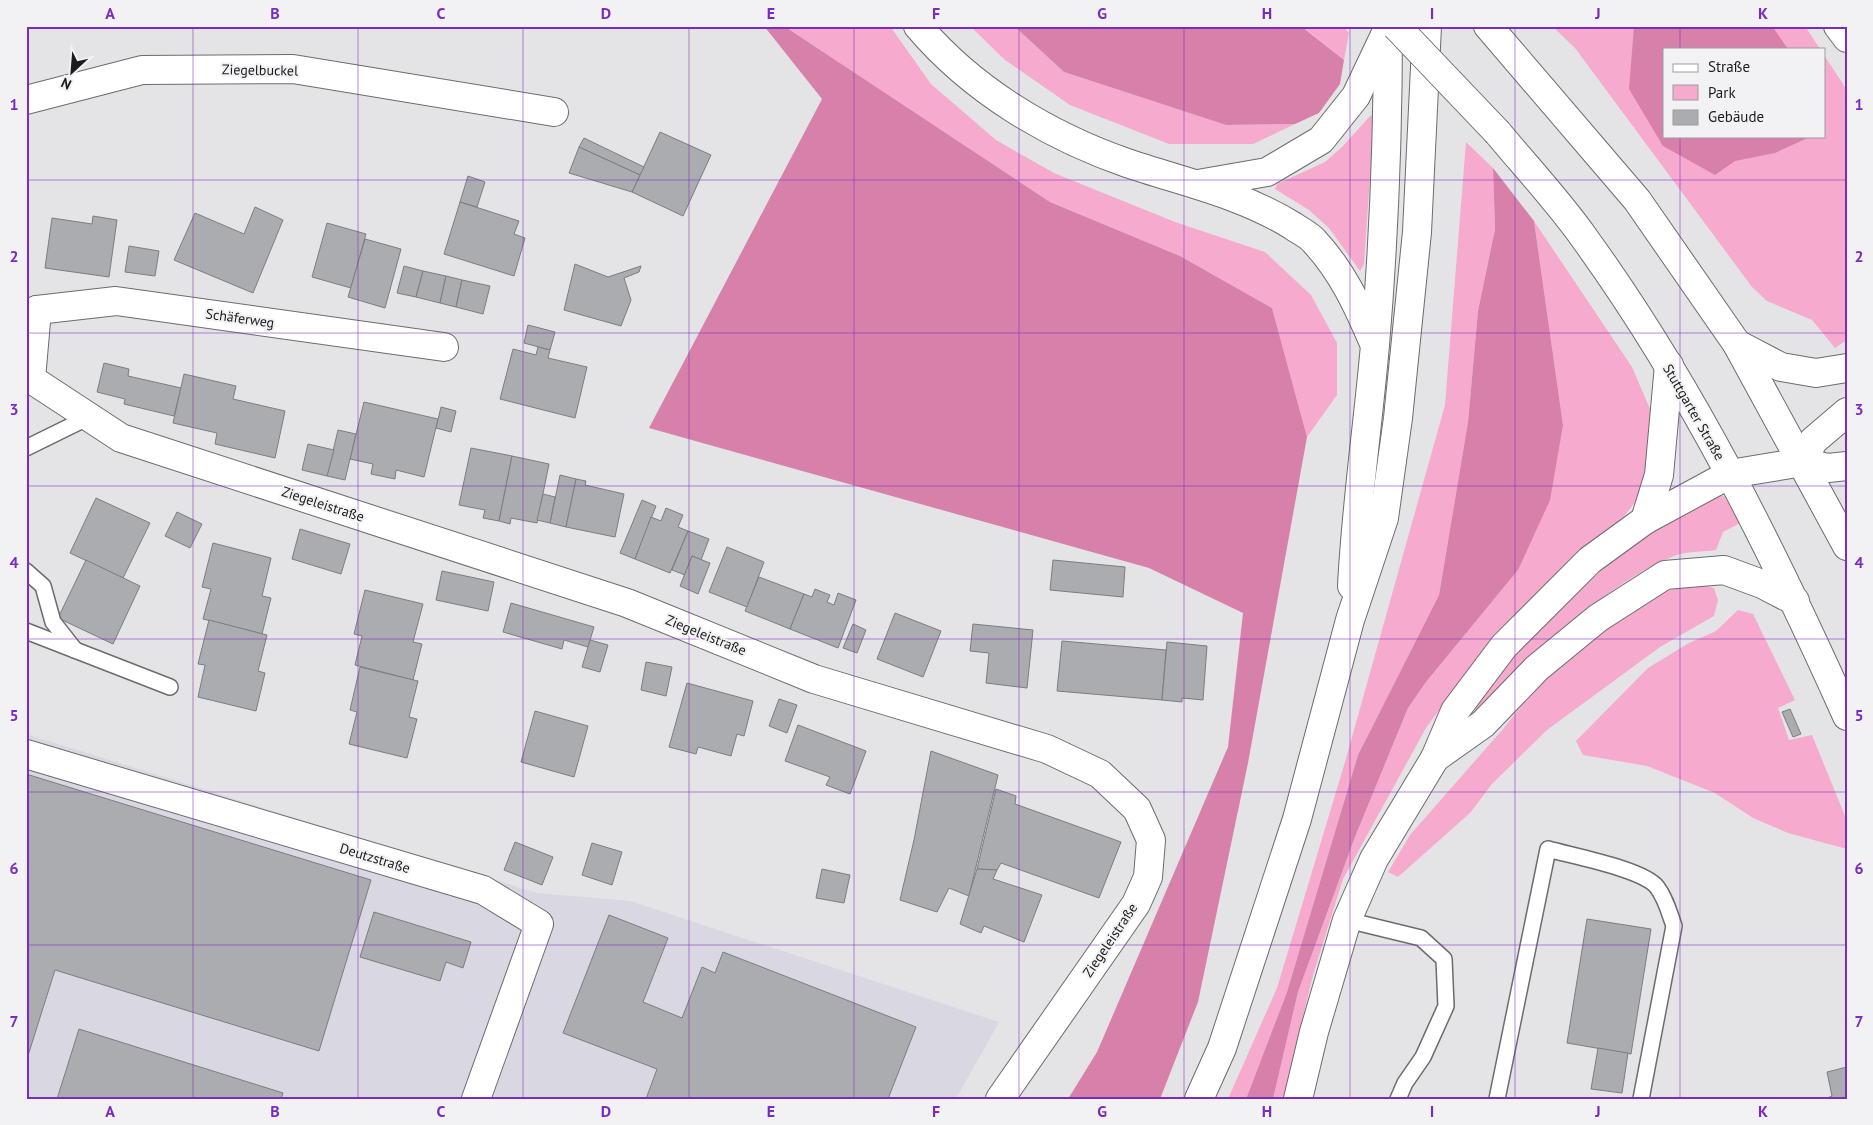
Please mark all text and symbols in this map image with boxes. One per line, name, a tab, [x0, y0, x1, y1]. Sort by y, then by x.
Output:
text: A	[105, 3, 115, 23]
text: B	[270, 3, 280, 23]
text: C	[437, 3, 446, 23]
text: D	[601, 3, 611, 23]
text: E	[767, 3, 775, 23]
text: F	[932, 3, 940, 23]
text: G	[1097, 3, 1107, 23]
text: H	[1262, 3, 1272, 23]
text: I	[1430, 3, 1434, 23]
text: J	[1594, 3, 1601, 23]
text: K	[1758, 3, 1768, 23]
north arrow	[48, 48, 98, 98]
legend	[1663, 48, 1826, 138]
text: Straße	[1708, 57, 1750, 76]
street label: Ziegelbuckel	[222, 60, 298, 80]
text: N	[58, 74, 74, 94]
text: Park	[1708, 83, 1736, 102]
text: 1	[9, 94, 19, 114]
text: 1	[1854, 94, 1864, 114]
text: Gebäude	[1708, 107, 1764, 126]
text: 2	[9, 246, 19, 266]
text: 2	[1854, 246, 1864, 266]
street label: Schäferweg	[205, 304, 275, 332]
street label: Stuttgarter Straße	[1659, 361, 1729, 463]
text: 3	[9, 399, 19, 419]
text: 3	[1854, 399, 1864, 419]
street label: Ziegeleistraße	[279, 482, 367, 526]
text: 4	[9, 552, 19, 572]
text: 4	[1854, 552, 1864, 572]
street label: Ziegeleistraße	[663, 611, 749, 659]
text: 5	[9, 705, 19, 725]
text: 5	[1854, 705, 1864, 725]
street label: Deutzstraße	[338, 839, 412, 877]
text: 6	[9, 858, 19, 878]
text: 6	[1854, 858, 1864, 878]
street label: Ziegeleistraße	[1079, 899, 1141, 981]
text: 7	[9, 1011, 19, 1031]
text: 7	[1854, 1011, 1864, 1031]
text: A	[105, 1101, 115, 1121]
text: B	[270, 1101, 280, 1121]
text: C	[437, 1101, 446, 1121]
text: D	[601, 1101, 611, 1121]
text: E	[767, 1101, 775, 1121]
text: F	[932, 1101, 940, 1121]
text: G	[1097, 1101, 1107, 1121]
text: H	[1262, 1101, 1272, 1121]
text: I	[1430, 1101, 1434, 1121]
text: J	[1594, 1101, 1601, 1121]
text: K	[1758, 1101, 1768, 1121]

